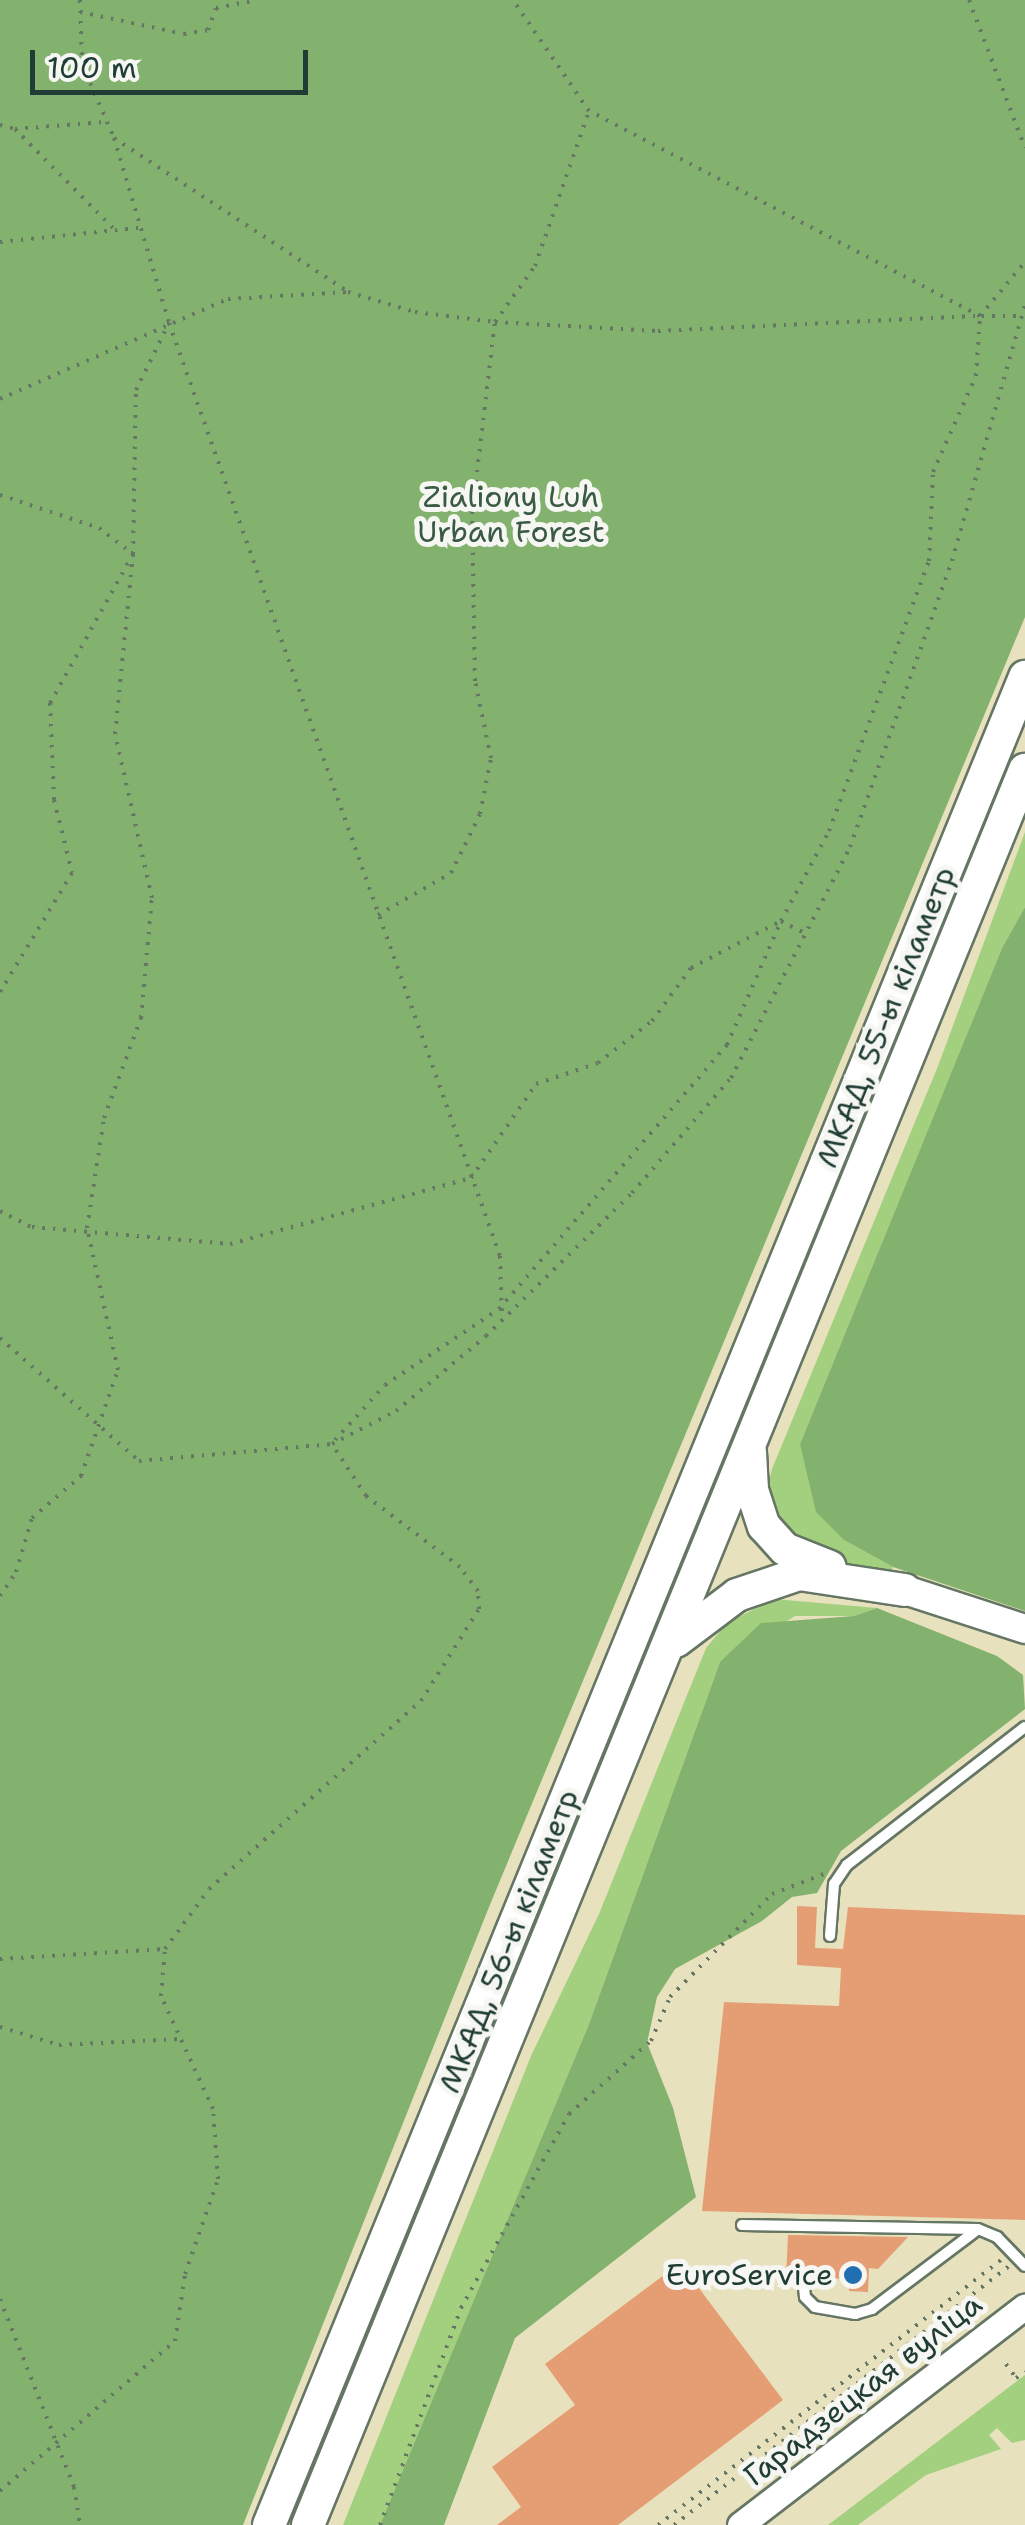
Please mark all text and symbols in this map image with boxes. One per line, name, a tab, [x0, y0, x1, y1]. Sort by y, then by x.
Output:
scale bar	[35, 30, 312, 92]
text: 100 m	[47, 47, 137, 88]
park label: Zialiony Luh Urban Forest	[417, 479, 605, 550]
street label: МКАД, 55-ы кіламетр	[809, 861, 963, 1173]
street label: МКАД, 56-ы кіламетр	[432, 1784, 586, 2098]
place label: EuroService	[666, 2257, 833, 2293]
marker: EuroService	[842, 2264, 864, 2286]
street label: Гарадзецкая вуліца	[737, 2286, 989, 2494]

